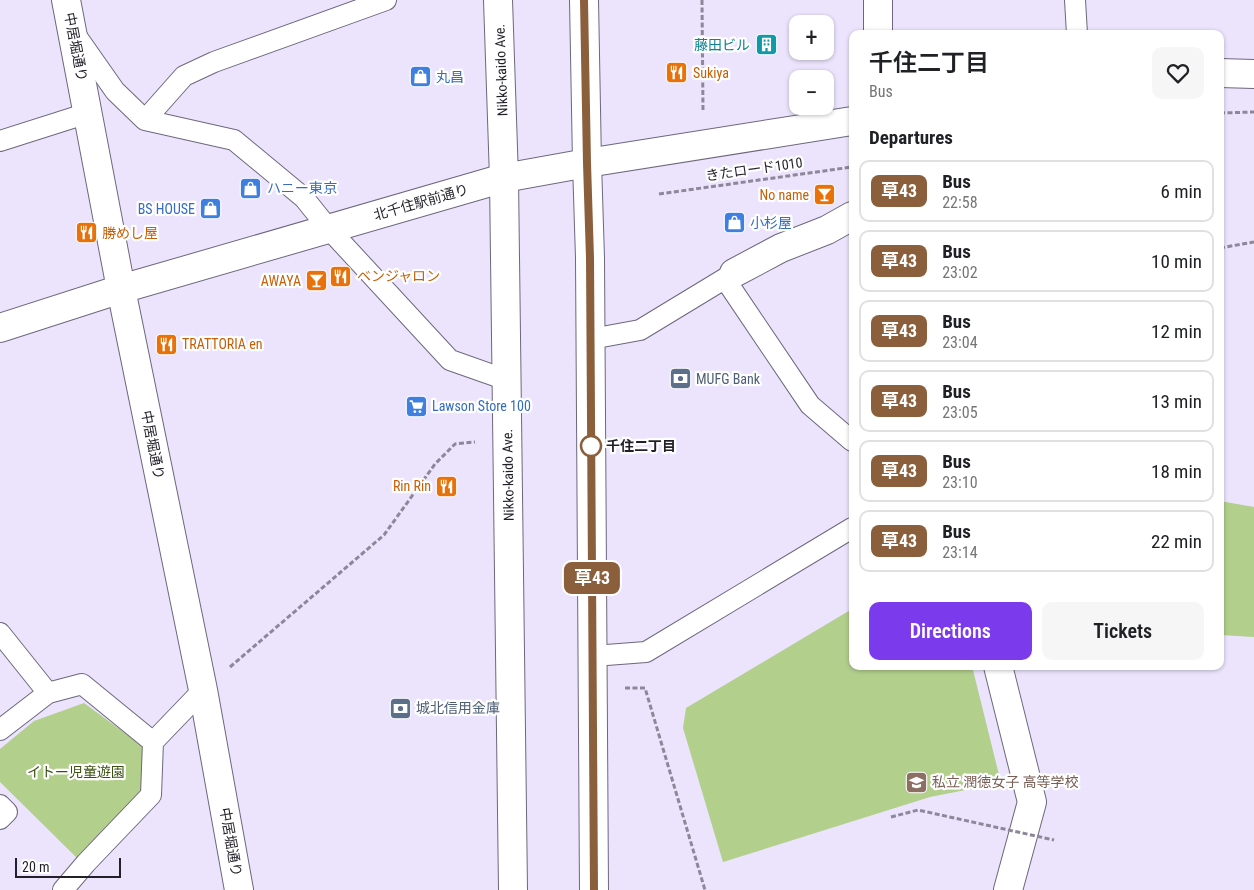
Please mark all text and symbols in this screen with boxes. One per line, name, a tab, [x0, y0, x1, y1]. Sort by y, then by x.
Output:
street label: 中居堀通り	[61, 11, 91, 83]
map controls	[789, 15, 834, 115]
button: +	[789, 15, 834, 60]
street label: Nikko-kaido Ave.	[491, 24, 511, 116]
building icon: 藤田ビル	[754, 33, 778, 57]
place label: 藤田ビル	[694, 37, 750, 53]
button: heart	[1152, 47, 1204, 99]
text: 千住二丁目	[869, 49, 989, 77]
restaurant icon: Sukiya	[665, 61, 689, 85]
shop icon: 丸昌	[408, 65, 432, 89]
place label: Sukiya	[693, 65, 729, 81]
place label: 丸昌	[436, 69, 464, 85]
button: −	[789, 70, 834, 115]
text: Bus	[869, 82, 893, 101]
text: Departures	[869, 126, 953, 149]
street label: きたロード1010	[705, 154, 804, 184]
text: Bus	[942, 170, 971, 193]
shop icon: ハニー東京	[239, 176, 263, 200]
place label: ハニー東京	[267, 180, 337, 196]
text: 草43	[881, 180, 917, 201]
text: 6 min	[1160, 180, 1202, 203]
street label: 北千住駅前通り	[372, 181, 470, 223]
bar icon: No name	[813, 183, 837, 207]
place label: No name	[759, 187, 809, 203]
text: 22:58	[942, 193, 978, 212]
shop icon: BS HOUSE	[199, 197, 223, 221]
place label: BS HOUSE	[138, 201, 195, 217]
shop icon: 小杉屋	[722, 211, 746, 235]
place label: 小杉屋	[750, 215, 792, 231]
restaurant icon: 勝めし屋	[74, 221, 98, 245]
place label: 勝めし屋	[102, 225, 158, 241]
text: Bus	[942, 240, 971, 263]
text: 草43	[881, 250, 917, 271]
text: 10 min	[1151, 250, 1202, 273]
text: 23:02	[942, 263, 978, 282]
restaurant icon: ベンジャロン	[329, 264, 353, 288]
place label: ベンジャロン	[357, 268, 440, 284]
bar icon: AWAYA	[305, 269, 329, 293]
place label: AWAYA	[261, 273, 301, 289]
text: Bus	[942, 310, 971, 333]
text: 草43	[881, 320, 917, 341]
text: 12 min	[1151, 320, 1202, 343]
restaurant icon: TRATTORIA en	[154, 332, 178, 356]
text: 23:04	[942, 333, 978, 352]
place label: TRATTORIA en	[182, 336, 263, 352]
bank icon: MUFG Bank	[668, 367, 692, 391]
place label: MUFG Bank	[696, 371, 761, 387]
text: Bus	[942, 380, 971, 403]
text: 草43	[881, 390, 917, 411]
text: 13 min	[1151, 390, 1202, 413]
supermarket icon: Lawson Store 100	[404, 394, 428, 418]
place label: Lawson Store 100	[432, 398, 531, 414]
text: 23:05	[942, 403, 978, 422]
street label: 中居堀通り	[138, 409, 168, 481]
street label: Nikko-kaido Ave.	[499, 429, 517, 521]
marker: 千住二丁目	[580, 435, 602, 457]
place label: 千住二丁目	[606, 438, 676, 454]
text: Bus	[942, 450, 971, 473]
text: 草43	[881, 460, 917, 481]
text: 18 min	[1151, 460, 1202, 483]
text: 23:10	[942, 473, 978, 492]
restaurant icon: Rin Rin	[435, 474, 459, 498]
place label: Rin Rin	[393, 478, 431, 494]
text: Bus	[942, 520, 971, 543]
text: 草43	[881, 530, 917, 551]
text: 22 min	[1151, 530, 1202, 553]
text: 23:14	[942, 543, 978, 562]
line badge: 草43	[563, 562, 621, 594]
text: 草43	[574, 567, 610, 588]
button: Directions	[869, 602, 1032, 660]
button: Tickets	[1042, 602, 1204, 660]
bank icon: 城北信用金庫	[388, 696, 412, 720]
place label: 城北信用金庫	[416, 700, 500, 716]
park label: イトー児童遊園	[27, 764, 125, 780]
school or university icon: 私立 潤徳女子 高等学校	[904, 770, 928, 794]
place label: 私立 潤徳女子 高等学校	[932, 774, 1078, 790]
street label: 中居堀通り	[217, 806, 245, 878]
scale bar	[15, 855, 121, 878]
text: 20 m	[22, 859, 50, 875]

